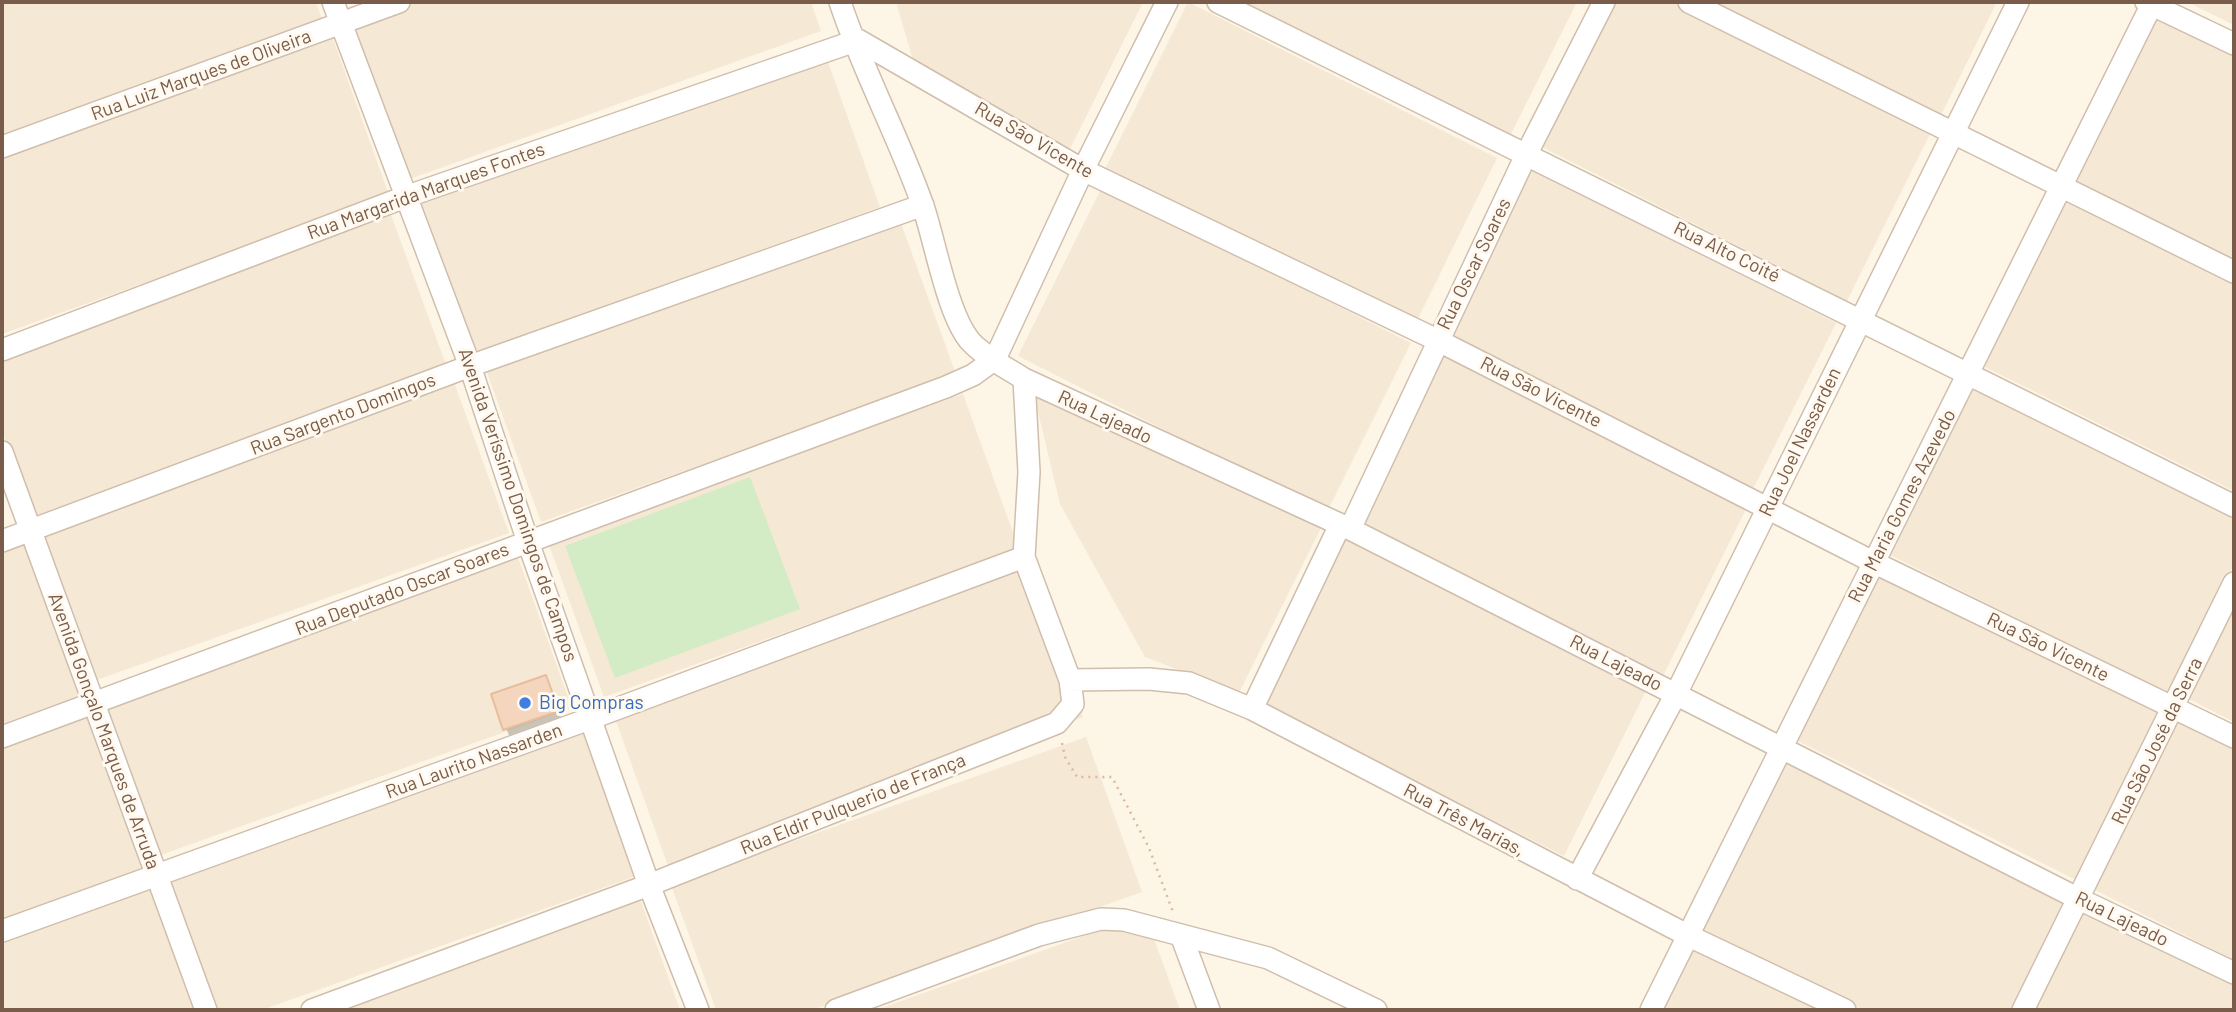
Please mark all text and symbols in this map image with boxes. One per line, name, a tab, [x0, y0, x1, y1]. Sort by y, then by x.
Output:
street label: Rua Luiz Marques de Oliveira	[88, 25, 314, 125]
street label: Rua São Vicente	[971, 97, 1097, 183]
street label: Rua Margarida Marques Fontes	[304, 137, 548, 245]
street label: Rua Oscar Soares	[1432, 194, 1516, 334]
street label: Rua Alto Coité	[1670, 216, 1784, 288]
street label: Avenida Veríssimo Domingos de Campos	[453, 345, 583, 665]
street label: Rua São Vicente	[1477, 352, 1605, 432]
street label: Rua Joel Nassarden	[1754, 364, 1846, 520]
street label: Rua Sargento Domingos	[247, 368, 439, 460]
street label: Rua Lajeado	[1054, 385, 1156, 449]
street label: Rua Maria Gomes Azevedo	[1843, 406, 1961, 606]
street label: Rua Deputado Oscar Soares	[292, 538, 512, 640]
street label: Avenida Gonçalo Marques de Arruda	[43, 590, 165, 872]
street label: Rua São Vicente	[1983, 608, 2113, 686]
street label: Rua Lajeado	[1566, 630, 1666, 696]
street label: Rua São José da Serra	[2107, 654, 2207, 828]
place label: Big Compras	[539, 692, 644, 714]
marker: Big Compras	[517, 695, 533, 711]
street label: Rua Laurito Nassarden	[383, 718, 565, 804]
street label: Rua Eldir Pulquerio de França	[737, 748, 969, 860]
street label: Rua Três Marias,	[1400, 779, 1528, 861]
street label: Rua Lajeado	[2072, 887, 2172, 951]

